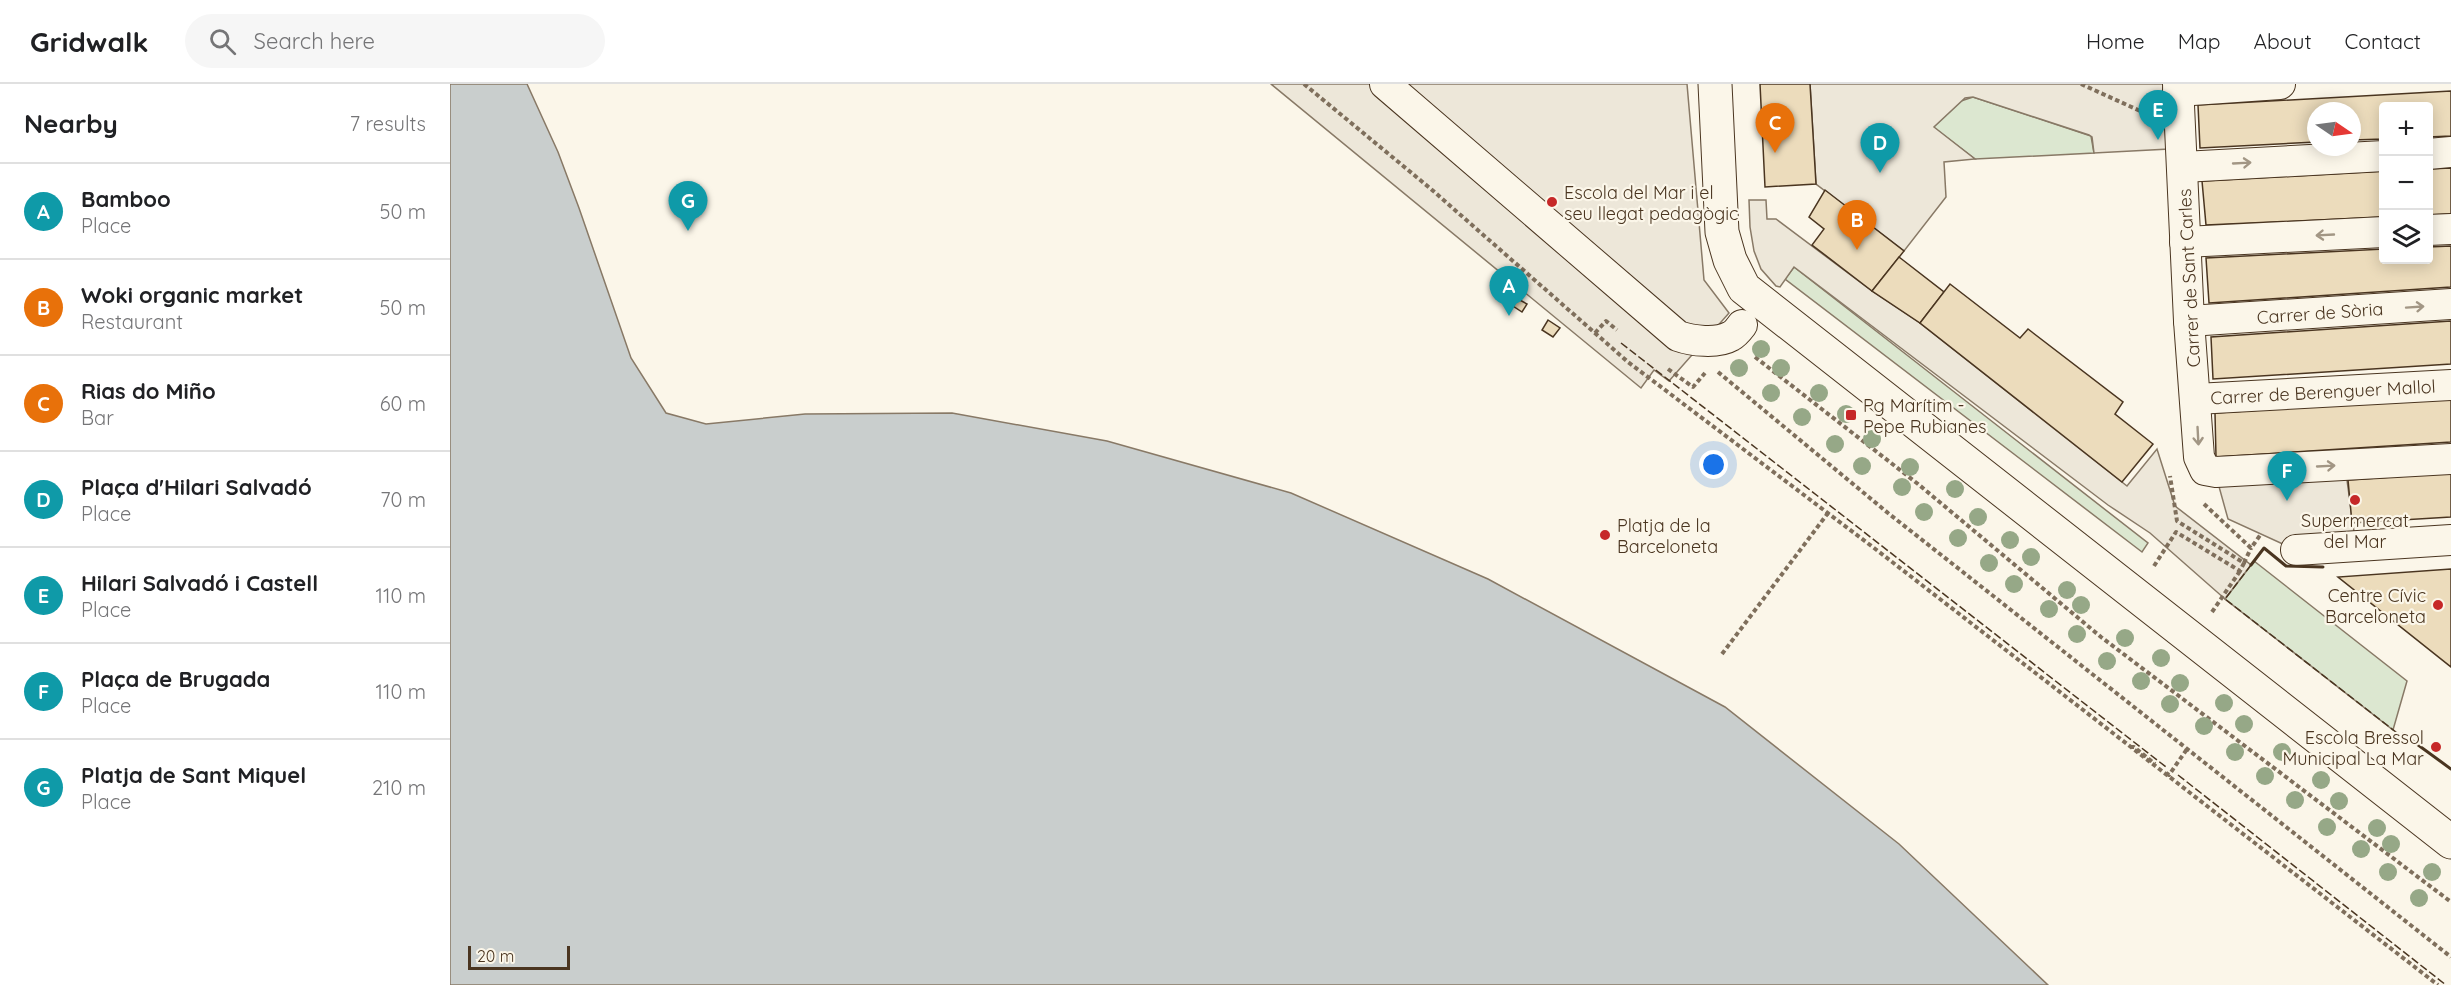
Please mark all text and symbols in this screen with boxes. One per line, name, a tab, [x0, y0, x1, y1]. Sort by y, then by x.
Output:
search box	[185, 14, 605, 68]
text: Gridwalk	[30, 24, 149, 59]
icon: search	[206, 25, 239, 58]
text: Search here	[254, 27, 375, 55]
text: Home	[2086, 28, 2145, 54]
text: Map	[2178, 28, 2221, 54]
text: About	[2254, 28, 2312, 54]
text: Contact	[2345, 28, 2421, 54]
pin: E	[2138, 91, 2178, 140]
north arrow	[2307, 102, 2361, 156]
map controls	[2379, 102, 2433, 264]
button: +	[2379, 102, 2433, 156]
pin: C	[1756, 104, 1794, 153]
text: Nearby	[24, 107, 118, 140]
text: 7 results	[350, 111, 426, 136]
pin: D	[1860, 124, 1900, 173]
button: −	[2379, 156, 2433, 210]
one-way arrow	[2231, 158, 2251, 169]
place label: Escola del Mar i el seu llegat pedagògic	[1564, 181, 1738, 225]
pin: G	[668, 182, 708, 231]
text: Bamboo	[81, 185, 171, 213]
street label: Carrer de Sant Carles	[2173, 188, 2205, 368]
marker: Escola del Mar i el seu llegat pedagògic	[1545, 195, 1559, 209]
text: A	[37, 199, 50, 224]
text: 50 m	[380, 199, 426, 224]
pin: B	[1838, 200, 1876, 250]
button: layers	[2379, 210, 2433, 264]
text: Place	[81, 213, 131, 238]
one-way arrow	[2316, 230, 2336, 241]
pin: A	[1490, 266, 1528, 316]
text: Woki organic market	[81, 281, 303, 309]
text: B	[37, 295, 50, 320]
text: 50 m	[380, 295, 426, 320]
street label: Carrer de Sòria	[2256, 297, 2384, 329]
one-way arrow	[2405, 301, 2425, 312]
text: Restaurant	[81, 309, 183, 334]
street label: Carrer de Berenguer Mallol	[2210, 375, 2436, 409]
text: Rias do Miño	[81, 377, 216, 405]
text: C	[37, 391, 50, 416]
text: 60 m	[380, 391, 426, 416]
place label: Pg Marítim - Pepe Rubianes	[1863, 394, 1987, 438]
text: Bar	[81, 405, 114, 430]
marker: Pg Marítim - Pepe Rubianes	[1844, 408, 1858, 422]
one-way arrow	[2193, 425, 2204, 445]
your location	[1699, 450, 1728, 479]
pin: F	[2268, 452, 2306, 501]
one-way arrow	[2316, 461, 2336, 472]
text: Plaça d'Hilari Salvadó	[81, 473, 312, 501]
text: D	[36, 487, 51, 512]
text: 70 m	[380, 487, 426, 512]
marker: Supermercat del Mar	[2348, 493, 2362, 507]
text: Place	[81, 501, 131, 526]
place label: Supermercat del Mar	[2301, 509, 2409, 553]
place label: Platja de la Barceloneta	[1617, 514, 1718, 558]
marker: Platja de la Barceloneta	[1598, 528, 1612, 542]
text: Hilari Salvadó i Castell	[81, 569, 318, 597]
text: E	[38, 583, 49, 608]
text: 110 m	[376, 583, 426, 608]
place label: Centre Cívic Barceloneta	[2325, 584, 2426, 628]
text: Place	[81, 597, 131, 622]
marker: Centre Cívic Barceloneta	[2431, 598, 2445, 612]
text: Plaça de Brugada	[81, 665, 270, 693]
text: F	[38, 679, 49, 704]
text: 110 m	[376, 679, 426, 704]
text: Place	[81, 693, 131, 718]
place label: Escola Bressol Municipal La Mar	[2282, 726, 2424, 770]
marker: Escola Bressol Municipal La Mar	[2429, 740, 2443, 754]
text: Platja de Sant Miquel	[81, 761, 306, 789]
text: G	[37, 775, 50, 800]
text: 210 m	[372, 775, 426, 800]
text: Place	[81, 789, 131, 814]
scale bar	[468, 943, 570, 970]
text: 20 m	[477, 946, 514, 966]

